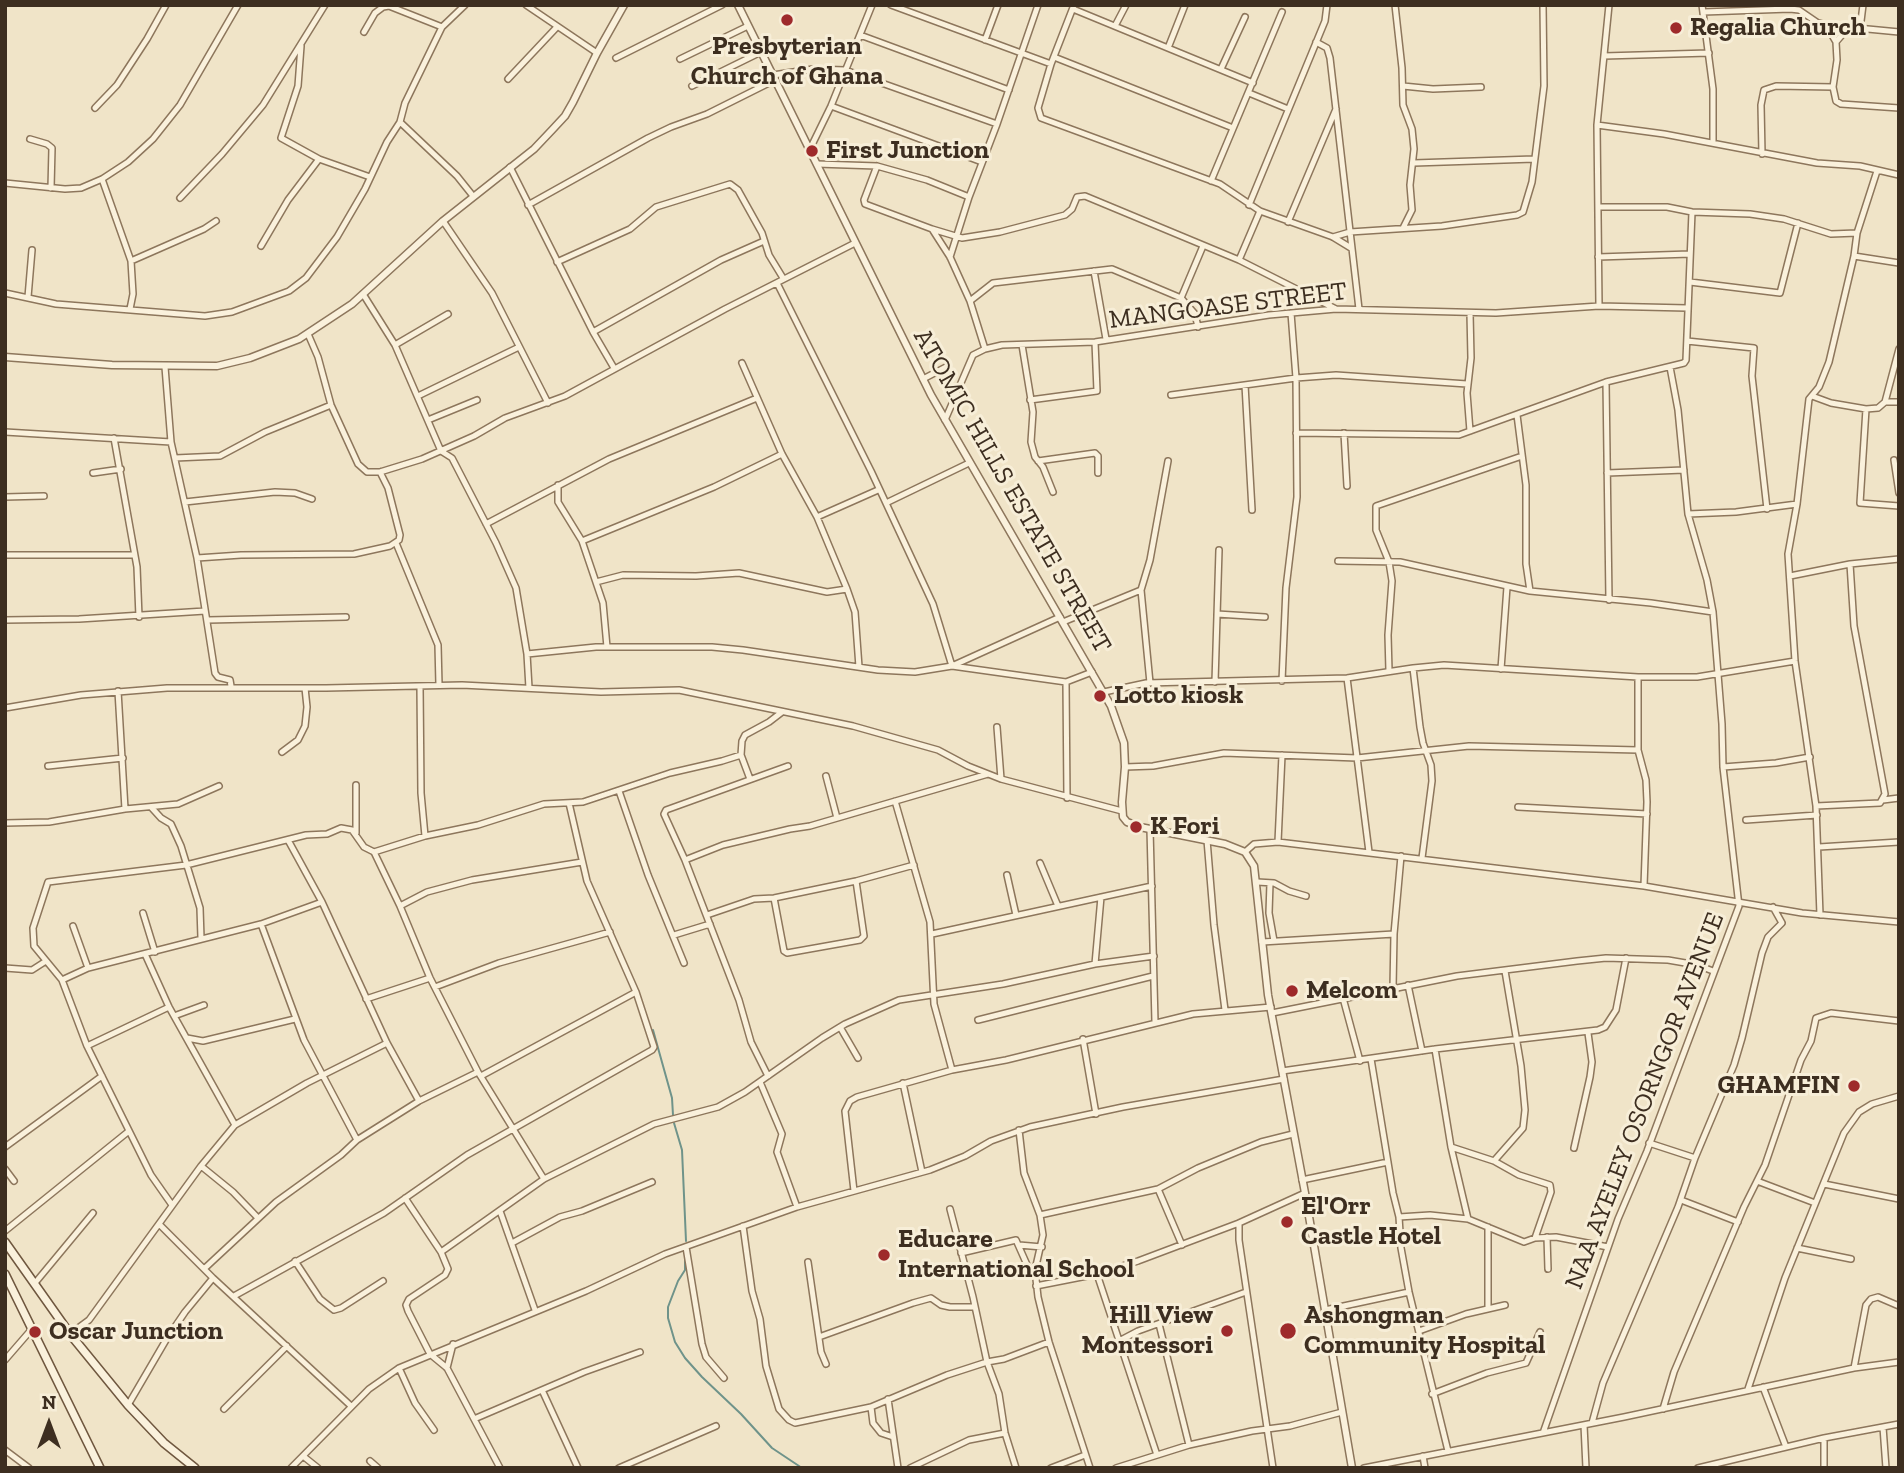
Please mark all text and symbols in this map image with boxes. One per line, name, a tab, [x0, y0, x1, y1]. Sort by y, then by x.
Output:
marker: Presbyterian Church of Ghana	[779, 12, 795, 28]
place label: Regalia Church	[1690, 12, 1866, 44]
marker: Regalia Church	[1668, 20, 1684, 36]
place label: Presbyterian Church of Ghana	[691, 31, 883, 92]
place label: First Junction	[826, 135, 989, 167]
marker: First Junction	[804, 143, 820, 159]
street label: MANGOASE STREET	[1107, 276, 1349, 336]
street label: ATOMIC HILLS ESTATE STREET	[906, 323, 1118, 659]
place label: Lotto kiosk	[1114, 680, 1243, 712]
marker: Lotto kiosk	[1092, 688, 1108, 704]
place label: K Fori	[1150, 811, 1220, 843]
marker: K Fori	[1128, 819, 1144, 835]
street label: NAA AYELEY OSORNGOR AVENUE	[1559, 908, 1731, 1294]
place label: Melcom	[1306, 975, 1397, 1007]
marker: Melcom	[1284, 983, 1300, 999]
place label: GHAMFIN	[1718, 1070, 1840, 1102]
marker: GHAMFIN	[1846, 1078, 1862, 1094]
place label: El'Orr Castle Hotel	[1301, 1191, 1441, 1252]
marker: El'Orr Castle Hotel	[1279, 1214, 1295, 1230]
place label: Educare International School	[898, 1224, 1134, 1286]
marker: Educare International School	[876, 1247, 892, 1263]
place label: Hill View Montessori	[1081, 1300, 1213, 1362]
place label: Ashongman Community Hospital	[1304, 1300, 1545, 1362]
place label: Oscar Junction	[49, 1316, 223, 1348]
marker: Ashongman Community Hospital	[1278, 1321, 1298, 1341]
marker: Hill View Montessori	[1219, 1323, 1235, 1339]
marker: Oscar Junction	[27, 1324, 43, 1340]
north arrow	[14, 1389, 84, 1459]
text: N	[42, 1391, 56, 1414]

